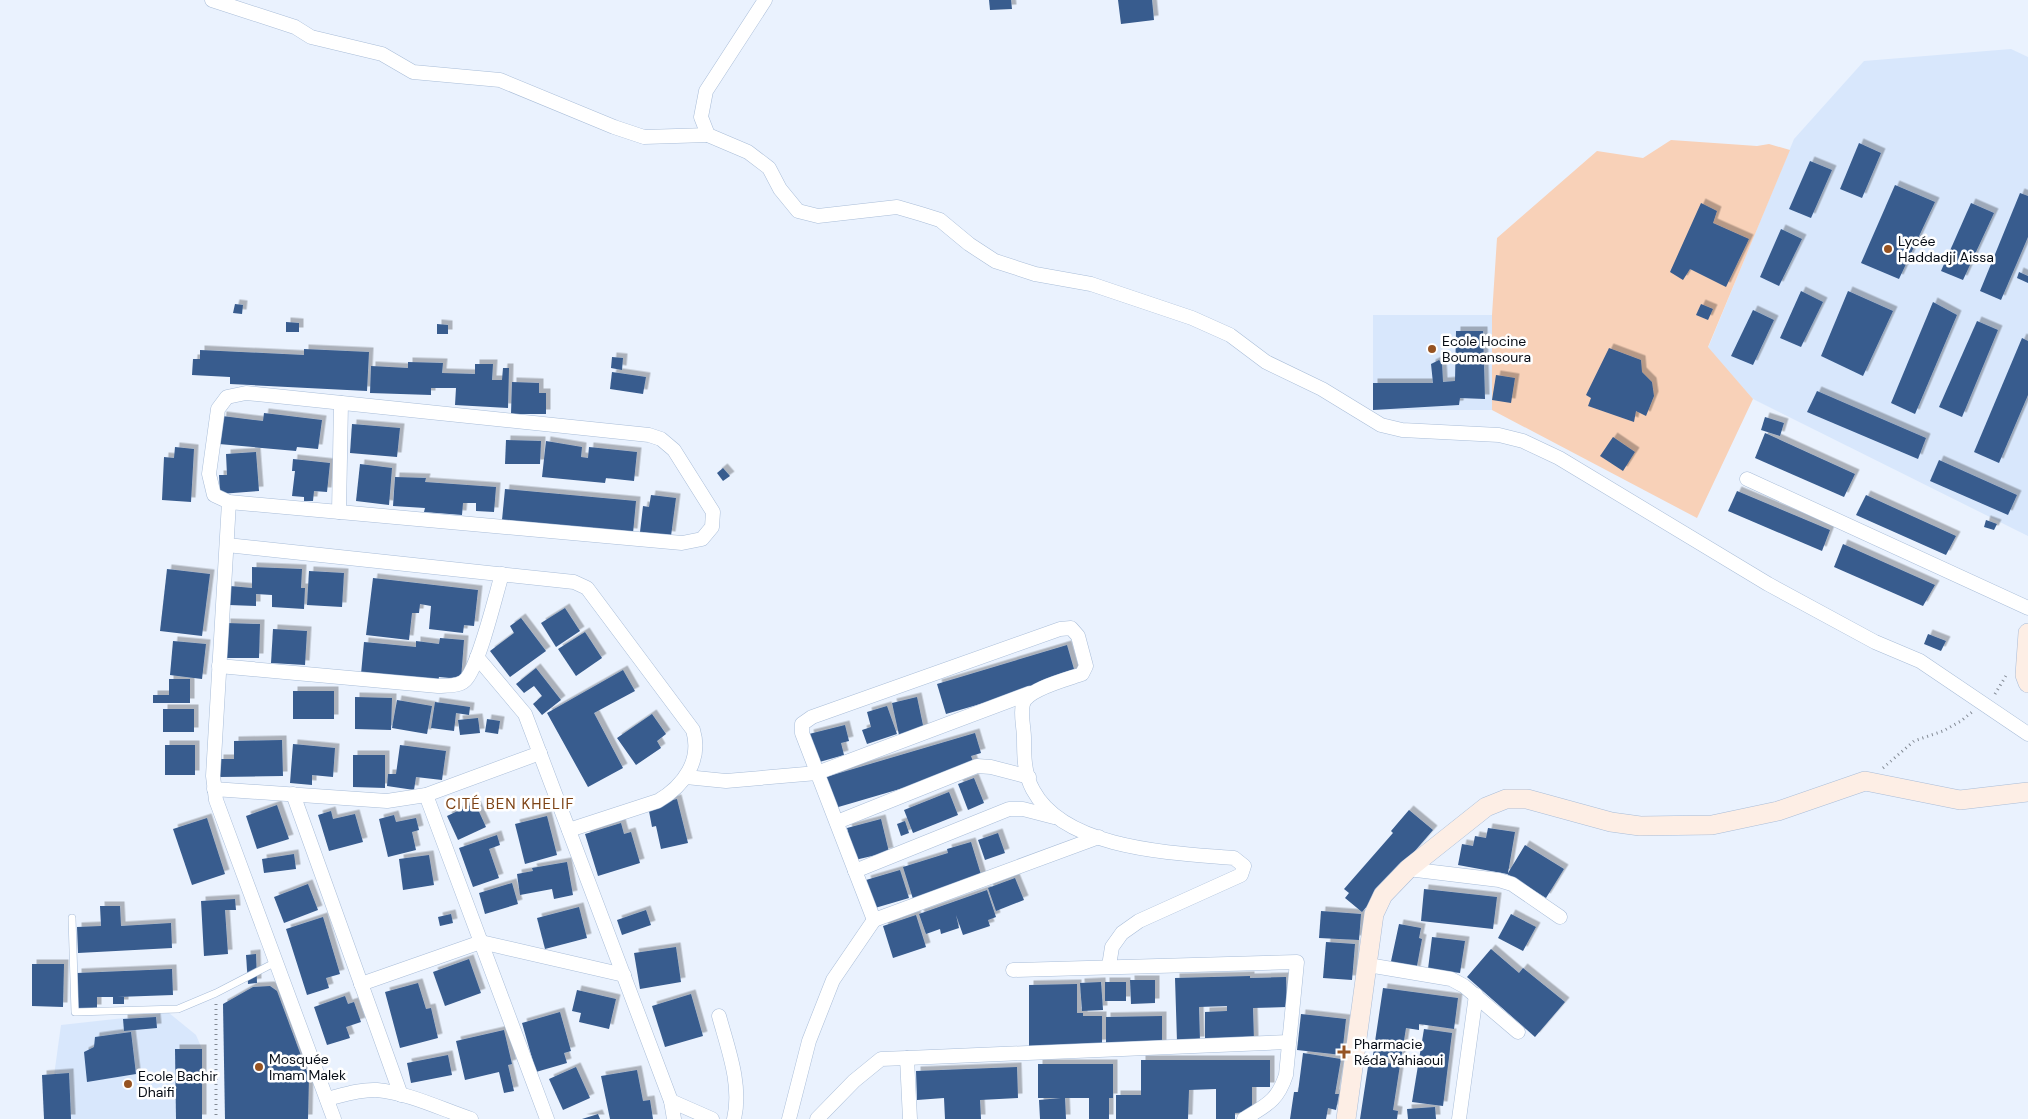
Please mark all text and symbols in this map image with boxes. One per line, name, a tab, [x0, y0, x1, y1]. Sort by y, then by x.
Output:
place label: Lycée Haddadji Aissa	[1898, 232, 1994, 266]
marker: Lycée Haddadji Aissa	[1882, 243, 1894, 255]
place label: Ecole Hocine Boumansoura	[1442, 332, 1531, 366]
marker: Ecole Hocine Boumansoura	[1426, 343, 1438, 355]
district label: CITÉ BEN KHELIF	[446, 794, 574, 814]
place label: Pharmacie Réda Yahiaoui	[1354, 1035, 1443, 1069]
marker: Pharmacie Réda Yahiaoui	[1338, 1046, 1350, 1058]
place label: Mosquée Imam Malek	[269, 1050, 346, 1084]
marker: Mosquée Imam Malek	[253, 1061, 265, 1073]
place label: Ecole Bachir Dhaifi	[138, 1067, 218, 1101]
marker: Ecole Bachir Dhaifi	[122, 1078, 134, 1090]

